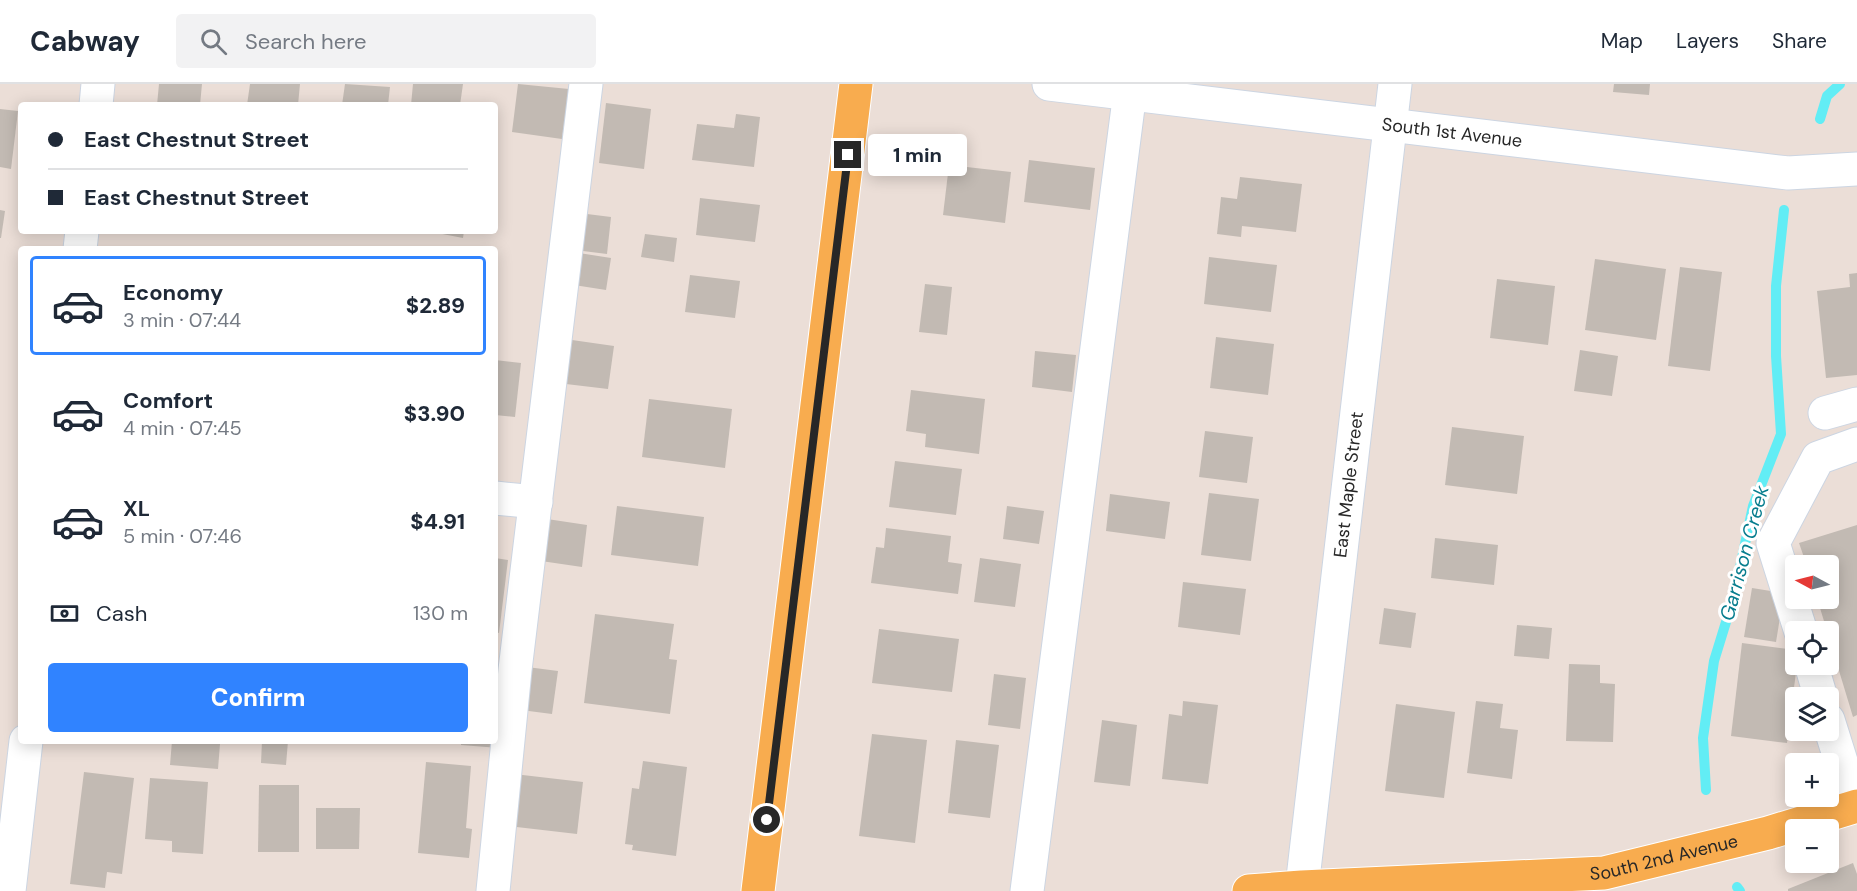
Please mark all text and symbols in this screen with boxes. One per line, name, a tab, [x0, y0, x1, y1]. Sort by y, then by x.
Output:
search box	[176, 14, 596, 68]
text: Cabway	[30, 23, 140, 60]
icon: search	[197, 25, 230, 58]
text: Search here	[245, 27, 366, 56]
text: Map	[1601, 27, 1643, 55]
text: Layers	[1676, 27, 1739, 55]
text: Share	[1772, 27, 1827, 55]
street label: South 1st Avenue	[1381, 112, 1524, 153]
text: East Chestnut Street	[84, 125, 309, 154]
callout: 1 min	[869, 134, 968, 176]
route end	[834, 141, 861, 168]
text: 1 min	[893, 142, 942, 168]
text: East Chestnut Street	[84, 183, 309, 212]
text: Economy	[123, 278, 223, 307]
icon: car	[51, 279, 105, 333]
text: $2.89	[406, 291, 465, 320]
text: 3 min · 07:44	[123, 307, 241, 333]
text: Comfort	[123, 386, 213, 415]
icon: car	[51, 387, 105, 441]
text: $3.90	[404, 399, 465, 428]
street label: East Maple Street	[1328, 410, 1369, 559]
text: 4 min · 07:45	[123, 415, 242, 441]
water label: Garrison Creek	[1713, 482, 1775, 624]
text: XL	[123, 494, 150, 523]
icon: car	[51, 495, 105, 549]
text: $4.91	[410, 507, 465, 536]
text: 5 min · 07:46	[123, 523, 242, 549]
north arrow	[1785, 555, 1839, 609]
map controls	[1785, 555, 1839, 873]
icon: cash	[48, 597, 81, 630]
text: Cash	[96, 599, 147, 628]
text: 130 m	[413, 600, 468, 626]
button: locate	[1785, 621, 1839, 675]
button: Confirm	[48, 663, 468, 732]
button: layers	[1785, 687, 1839, 741]
button: +	[1785, 753, 1839, 807]
route start	[753, 806, 780, 833]
button: −	[1785, 819, 1839, 873]
street label: South 2nd Avenue	[1589, 829, 1740, 886]

